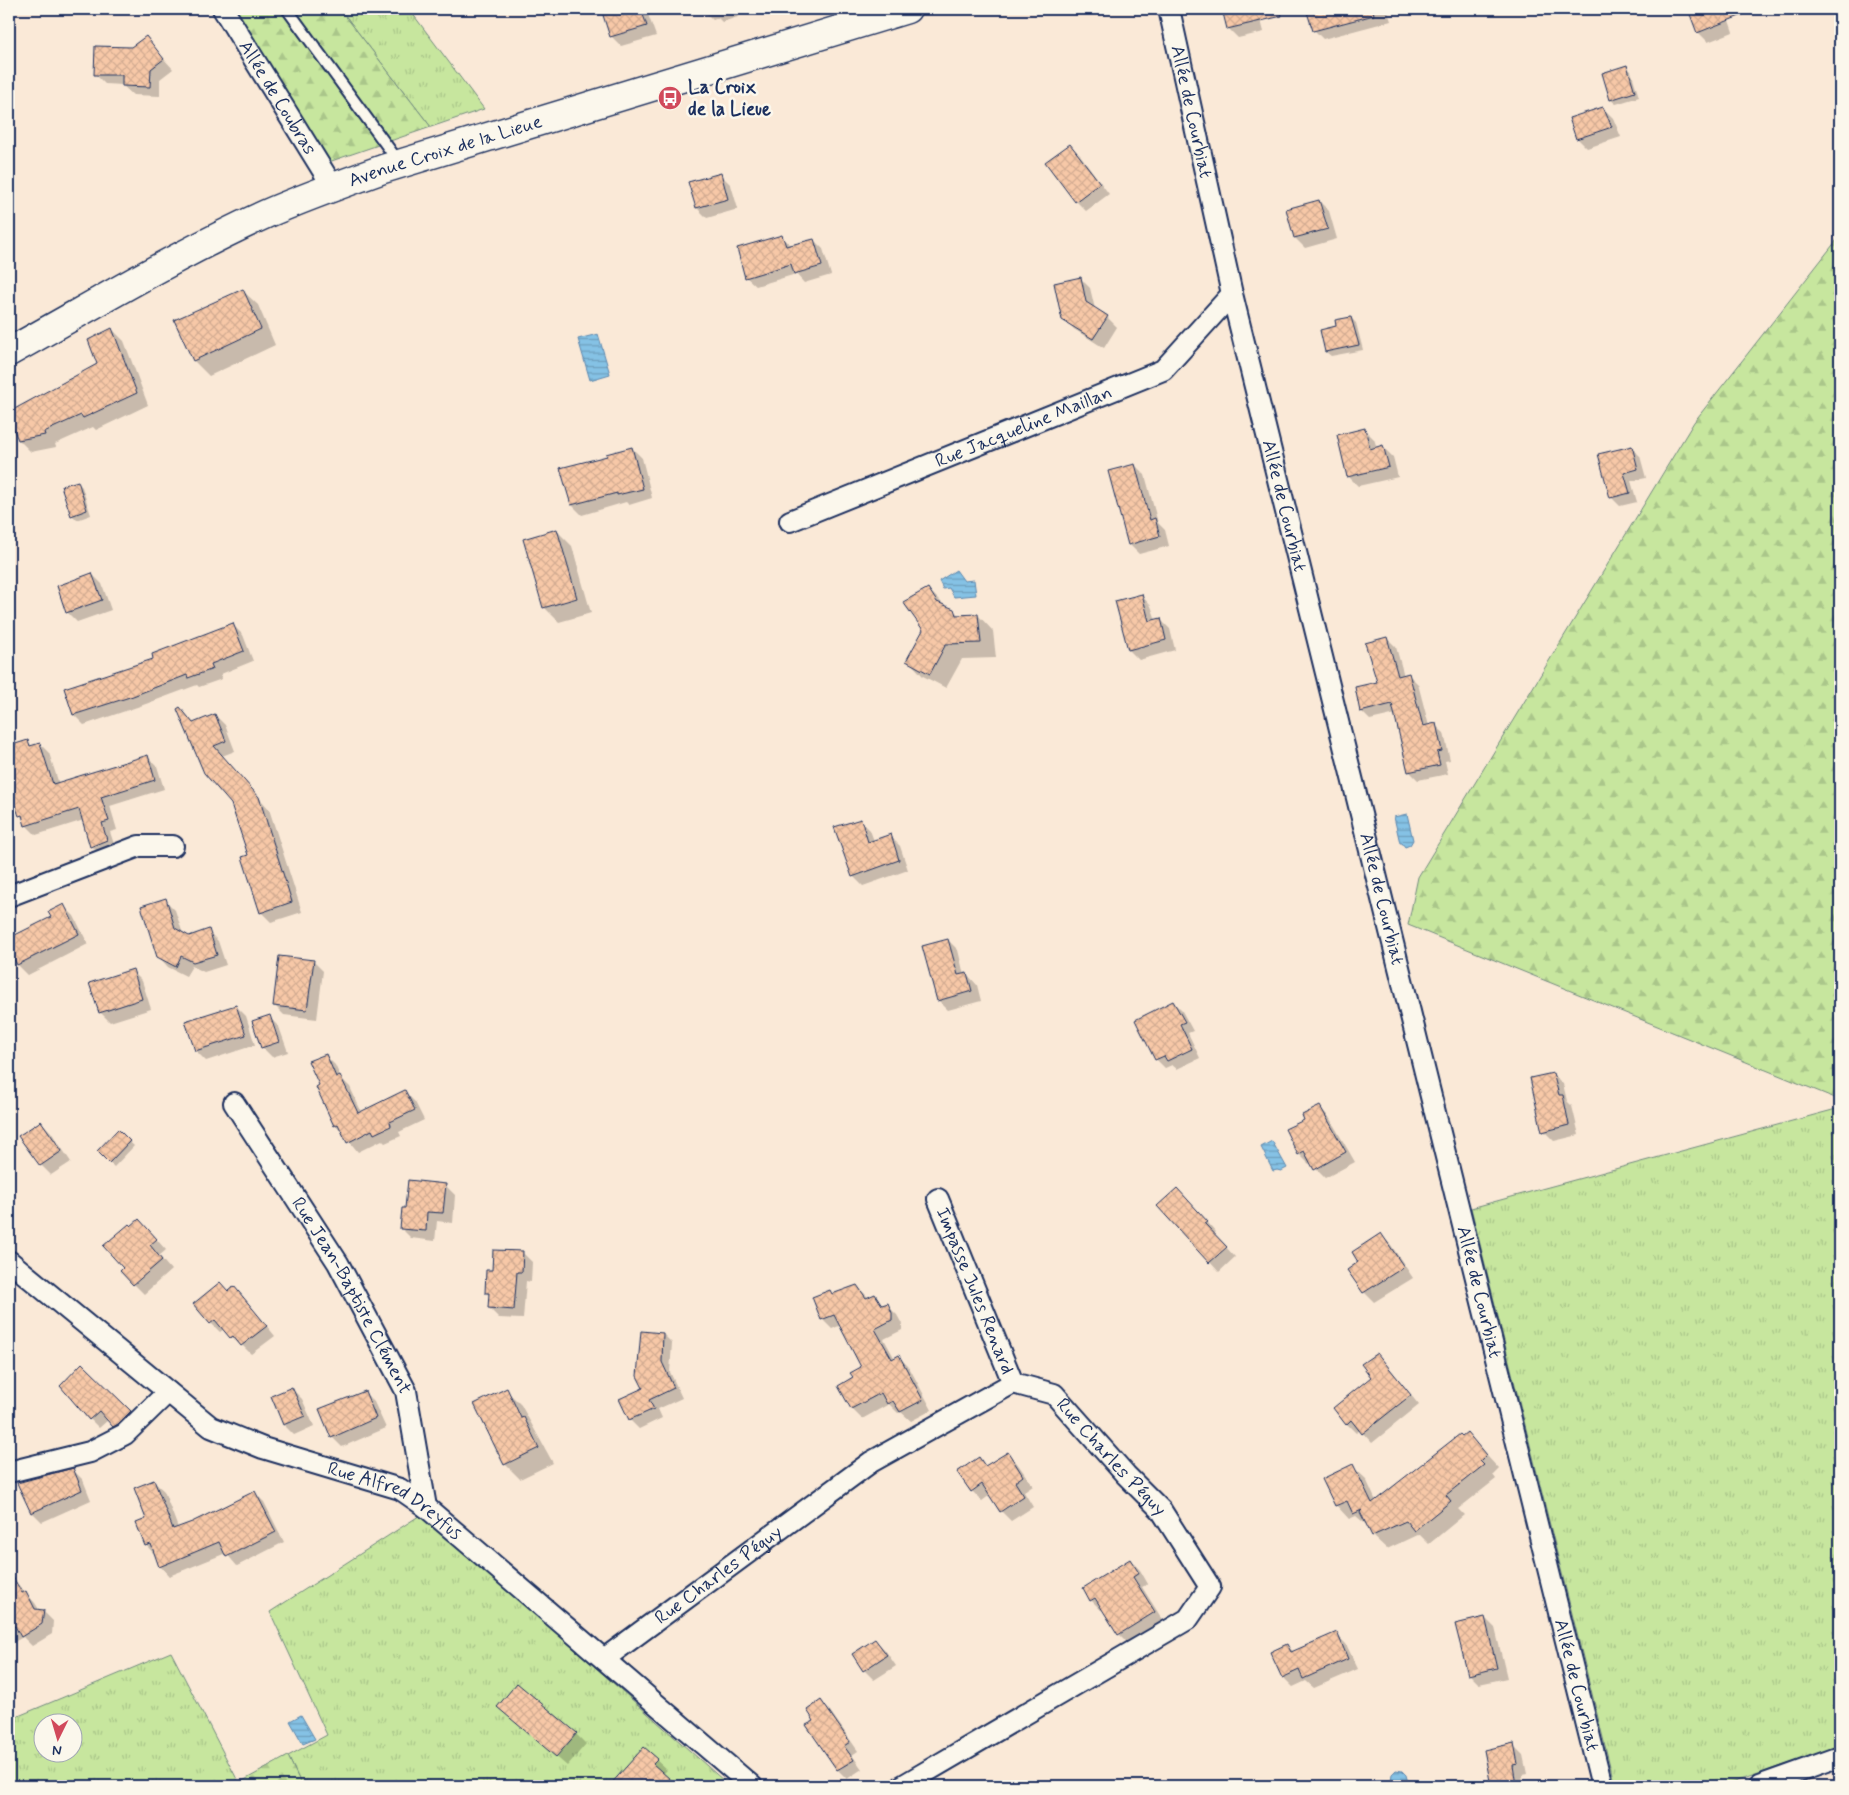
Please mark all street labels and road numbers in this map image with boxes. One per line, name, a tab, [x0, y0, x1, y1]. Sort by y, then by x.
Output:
street label: Allée de Coubras	[233, 36, 322, 159]
street label: Allée de Courbiat	[1165, 43, 1218, 180]
street label: Avenue Croix de la Lieue	[345, 109, 545, 193]
street label: Rue Jacqueline Maillan	[931, 379, 1116, 473]
street label: Allée de Courbiat	[1256, 437, 1313, 574]
street label: Allée de Courbiat	[1354, 830, 1410, 967]
street label: Rue Jean-Baptiste Clément	[286, 1192, 418, 1398]
street label: Impasse Jules Renard	[930, 1203, 1021, 1378]
street label: Allée de Courbiat	[1451, 1223, 1508, 1361]
street label: Rue Charles Péguy	[1051, 1393, 1172, 1521]
street label: Rue Alfred Dreyfus	[325, 1456, 468, 1545]
street label: Rue Charles Péguy	[650, 1519, 787, 1630]
street label: Allée de Courbiat	[1549, 1616, 1605, 1754]

